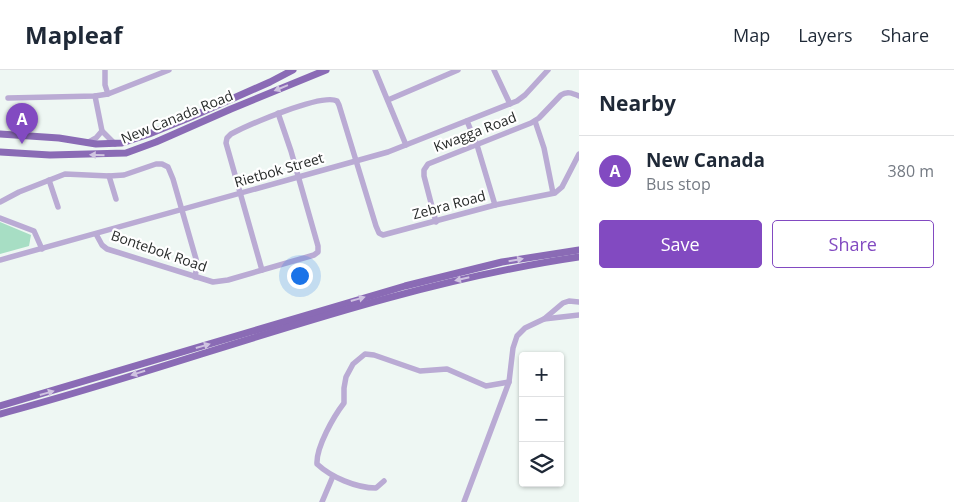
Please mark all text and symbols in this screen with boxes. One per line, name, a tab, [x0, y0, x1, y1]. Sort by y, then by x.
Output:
text: Mapleaf	[25, 18, 123, 51]
text: Map	[733, 23, 770, 47]
text: Layers	[798, 23, 853, 47]
text: Share	[881, 23, 929, 47]
street label: New Canada Road	[118, 85, 236, 148]
one-way arrow	[274, 85, 288, 93]
text: Nearby	[599, 89, 676, 117]
pin: A	[6, 103, 38, 144]
street label: Kwagga Road	[431, 107, 519, 156]
text: New Canada	[646, 147, 765, 173]
street label: Rietbok Street	[232, 148, 326, 191]
one-way arrow	[88, 150, 104, 158]
text: A	[609, 160, 621, 182]
text: 380 m	[888, 160, 934, 182]
text: Bus stop	[646, 173, 711, 195]
street label: Zebra Road	[410, 186, 488, 223]
button: Save	[599, 220, 762, 268]
button: Share	[772, 220, 934, 268]
street label: Bontebok Road	[109, 225, 210, 276]
one-way arrow	[508, 255, 524, 263]
your location	[287, 263, 313, 289]
one-way arrow	[455, 275, 470, 283]
one-way arrow	[351, 295, 366, 303]
one-way arrow	[195, 342, 210, 350]
map controls	[519, 352, 564, 487]
button: +	[519, 352, 564, 397]
one-way arrow	[131, 370, 146, 378]
one-way arrow	[40, 388, 55, 396]
button: −	[519, 397, 564, 442]
button: layers	[519, 442, 564, 487]

